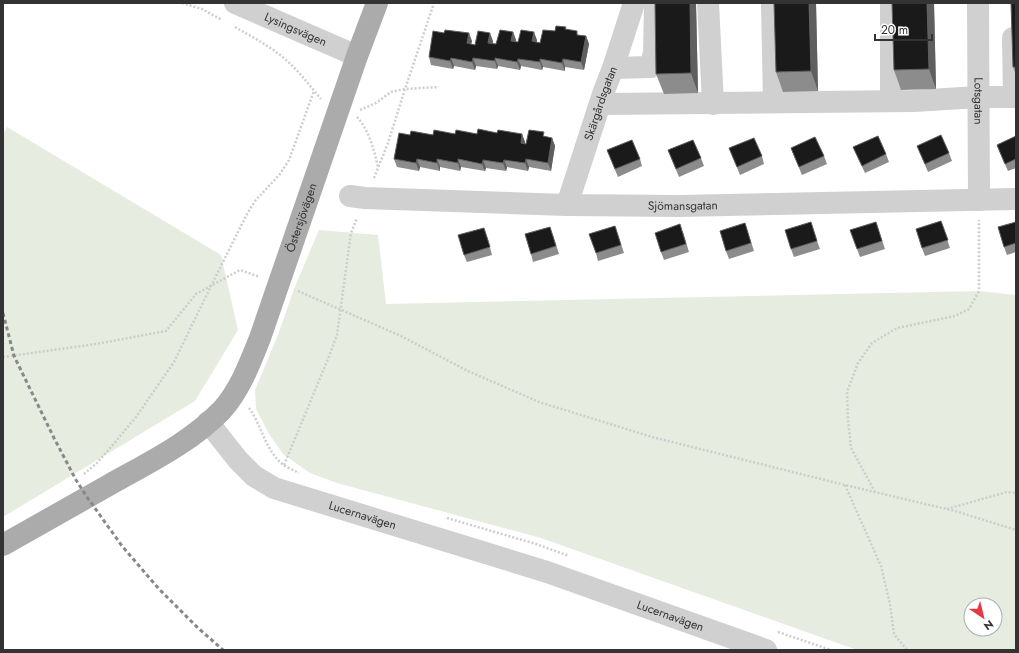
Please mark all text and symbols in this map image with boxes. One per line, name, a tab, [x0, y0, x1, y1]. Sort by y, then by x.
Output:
street label: Lysingsvägen	[261, 8, 330, 51]
scale bar	[875, 16, 932, 42]
text: 20 m	[881, 21, 908, 39]
street label: Skärgårdsgatan	[579, 64, 622, 143]
street label: Lotsgatan	[969, 77, 988, 125]
street label: Östersjövägen	[281, 181, 322, 255]
street label: Sjömansgatan	[648, 196, 718, 215]
street label: Lucernavägen	[326, 496, 399, 534]
street label: Lucernavägen	[634, 596, 706, 636]
north arrow	[963, 597, 1003, 637]
text: N	[981, 616, 997, 634]

